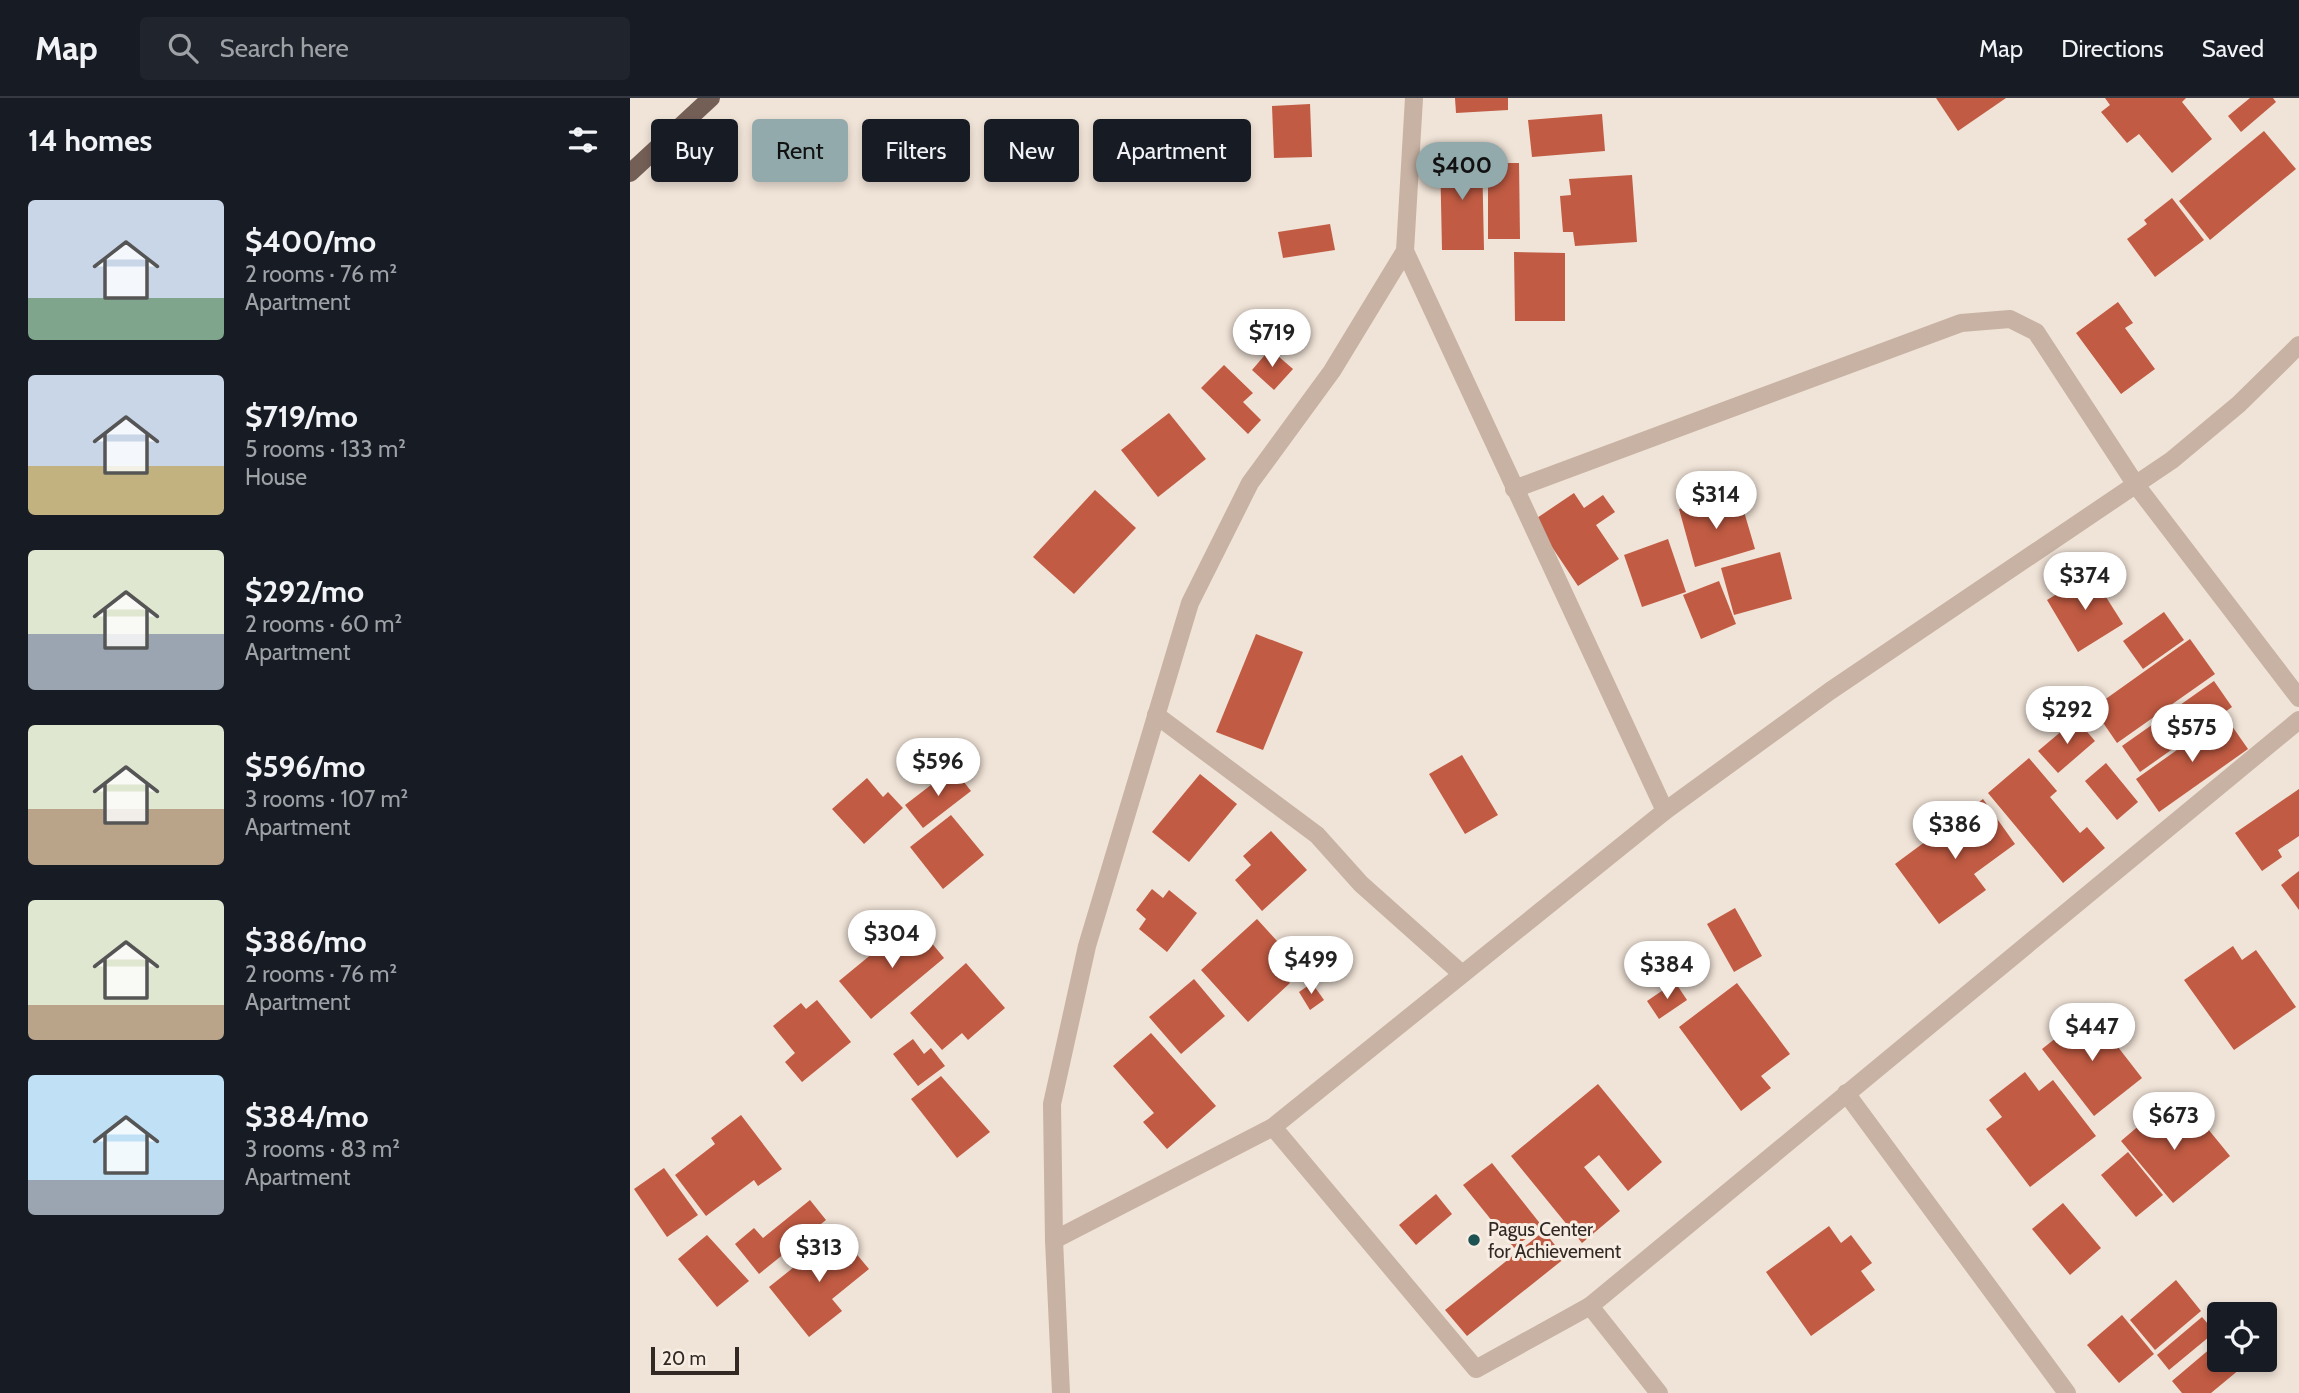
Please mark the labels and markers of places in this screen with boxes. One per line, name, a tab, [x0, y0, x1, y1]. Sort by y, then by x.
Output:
pin: $400	[1421, 142, 1503, 202]
pin: $719	[1231, 310, 1313, 369]
pin: $314	[1675, 472, 1757, 531]
pin: $374	[2044, 552, 2126, 612]
pin: $292	[2026, 686, 2108, 746]
pin: $575	[2151, 704, 2233, 764]
pin: $596	[897, 738, 979, 798]
pin: $386	[1914, 802, 1996, 861]
pin: $304	[851, 910, 933, 970]
pin: $499	[1270, 936, 1352, 996]
pin: $384	[1626, 942, 1708, 1001]
pin: $447	[2051, 1004, 2133, 1063]
pin: $673	[2133, 1093, 2215, 1152]
place label: Pagus Center for Achievement	[1488, 1218, 1622, 1263]
pin: $313	[778, 1224, 860, 1284]
marker: Pagus Center for Achievement	[1466, 1232, 1482, 1248]

